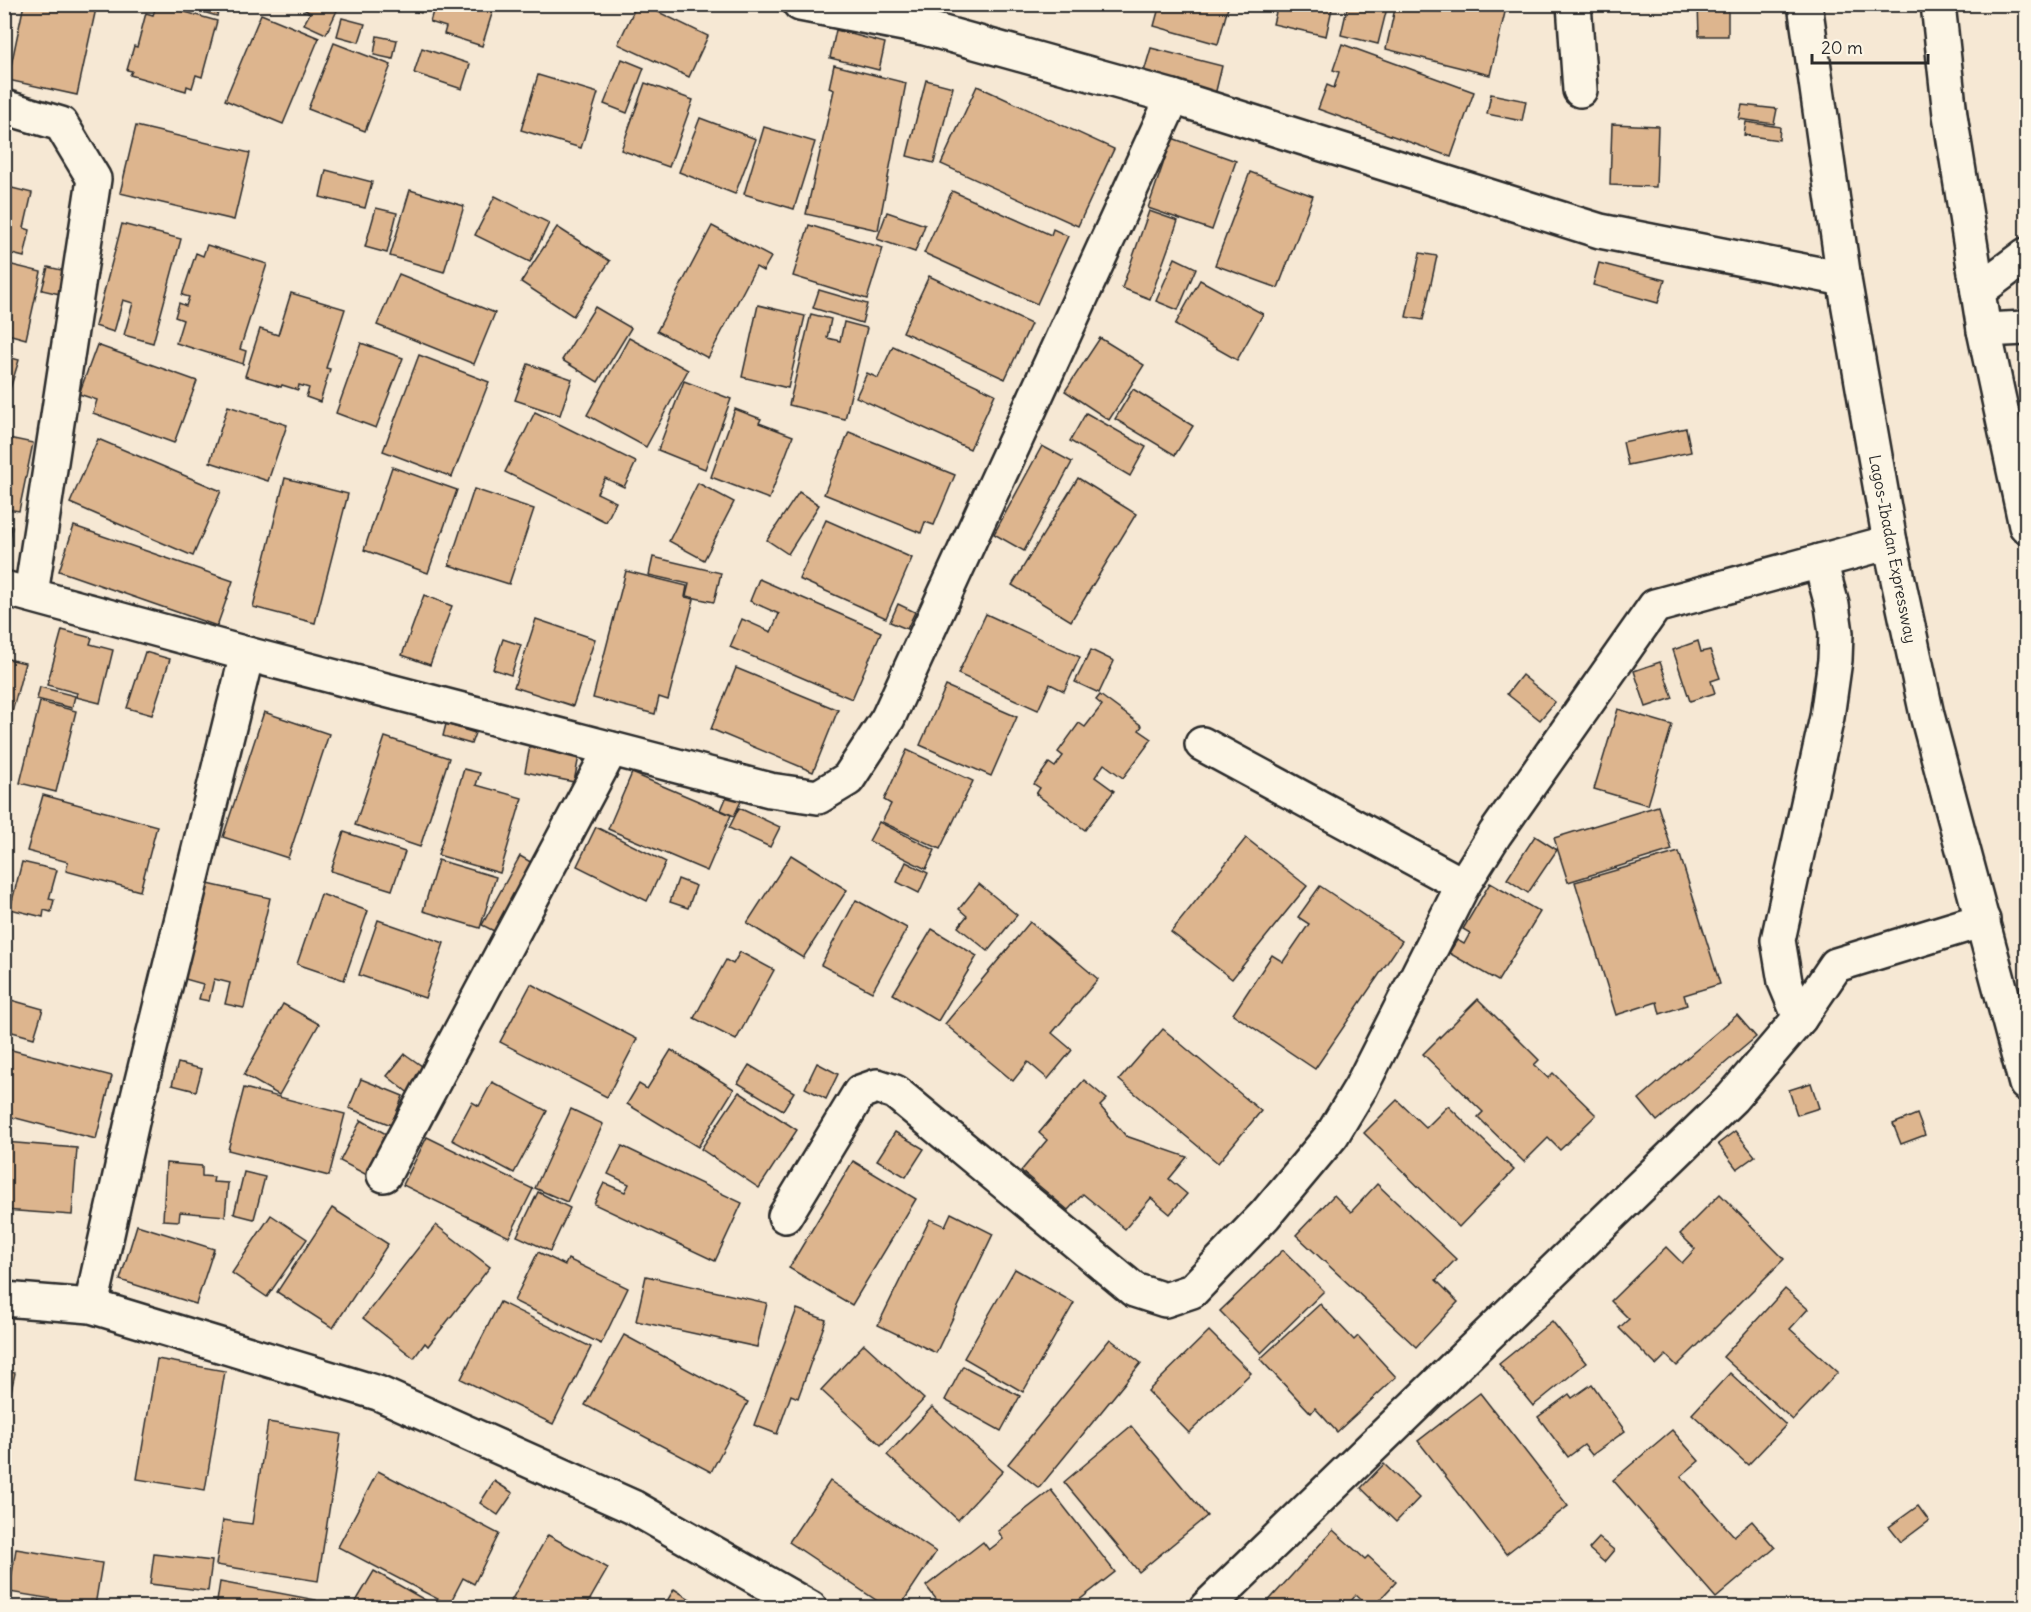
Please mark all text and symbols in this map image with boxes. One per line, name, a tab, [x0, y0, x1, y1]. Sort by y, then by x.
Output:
scale bar	[1812, 27, 1928, 65]
text: 20 m	[1821, 36, 1863, 59]
street label: Lagos-Ibadan Expressway	[1865, 453, 1921, 645]

